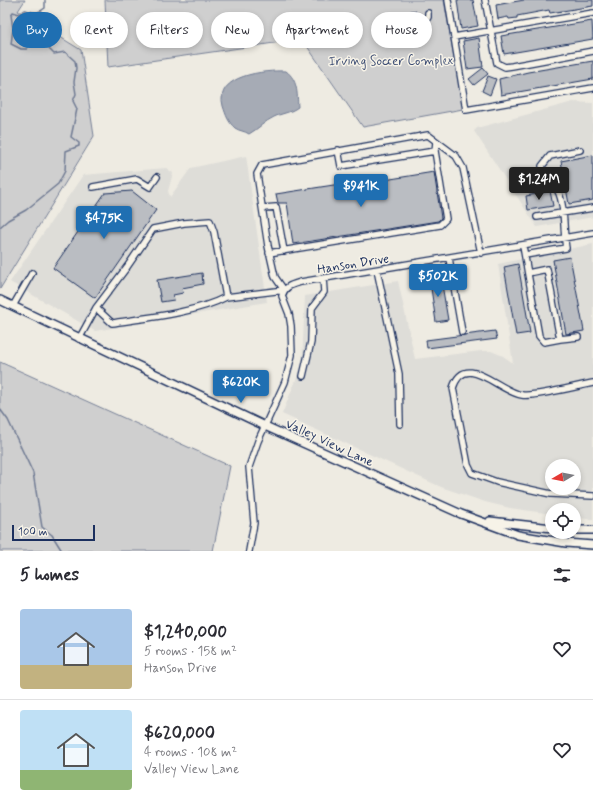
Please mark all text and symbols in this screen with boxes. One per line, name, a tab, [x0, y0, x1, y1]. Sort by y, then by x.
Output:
chip: Buy	[12, 12, 62, 48]
chip: Rent	[70, 12, 128, 48]
chip: Filters	[136, 12, 203, 48]
chip: New	[211, 12, 264, 48]
chip: Apartment	[272, 12, 363, 48]
chip: House	[371, 12, 432, 48]
park label: Irving Soccer Complex	[329, 53, 454, 70]
pin: $1.24M	[506, 167, 572, 201]
text: $1.24M	[518, 171, 560, 188]
pin: $941K	[333, 174, 389, 208]
text: $941K	[343, 178, 379, 195]
pin: $475K	[76, 206, 132, 240]
text: $475K	[85, 210, 123, 227]
street label: Hanson Drive	[316, 250, 391, 279]
pin: $502K	[410, 264, 466, 298]
text: $502K	[418, 268, 458, 285]
pin: $620K	[213, 370, 269, 404]
text: $620K	[222, 374, 260, 391]
street label: Valley View Lane	[283, 416, 376, 471]
north arrow	[545, 459, 581, 495]
map controls	[545, 459, 581, 539]
button: locate	[545, 503, 581, 539]
scale bar	[12, 523, 95, 542]
text: 100 m	[18, 525, 48, 539]
text: 5 homes	[20, 564, 79, 586]
icon: filters	[551, 564, 573, 586]
text: $1,240,000	[144, 621, 227, 643]
icon: home	[52, 625, 100, 673]
icon: heart	[551, 638, 573, 660]
text: 5 rooms · 158 m²	[144, 643, 237, 660]
text: Hanson Drive	[144, 660, 217, 677]
text: $620,000	[144, 722, 215, 744]
icon: home	[52, 726, 100, 774]
icon: heart	[551, 739, 573, 761]
text: 4 rooms · 108 m²	[144, 744, 237, 761]
text: Valley View Lane	[144, 761, 239, 778]

